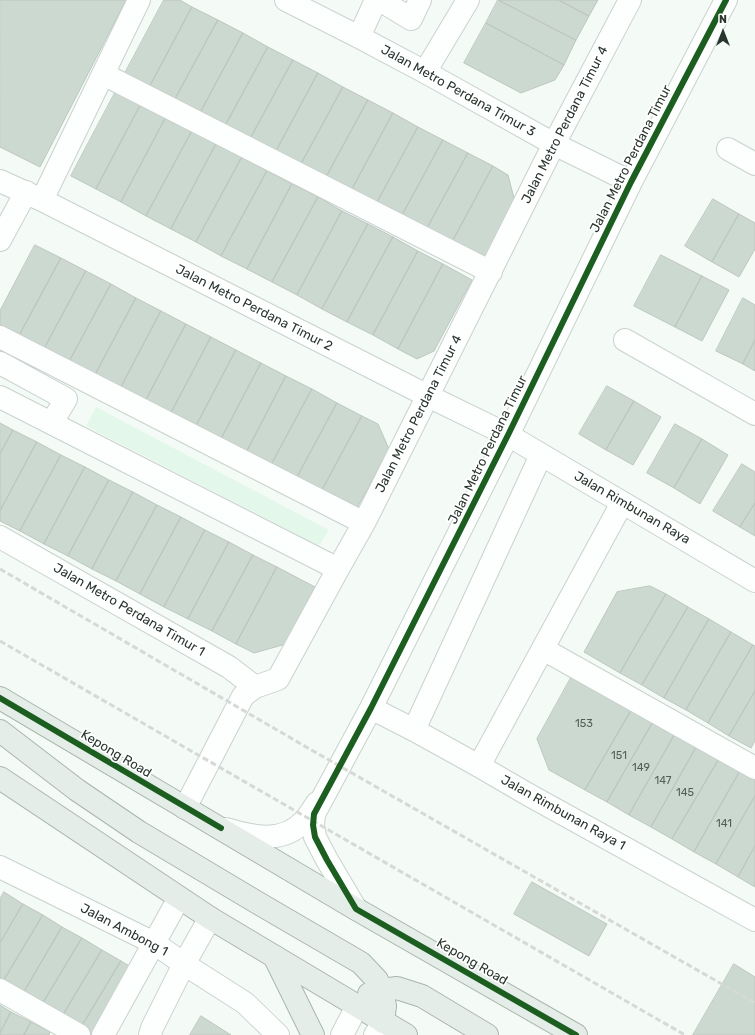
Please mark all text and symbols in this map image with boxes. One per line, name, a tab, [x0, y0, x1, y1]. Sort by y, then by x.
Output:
north arrow	[703, 12, 743, 52]
text: N	[719, 13, 727, 26]
street label: Jalan Metro Perdana Timur 3	[378, 42, 538, 140]
street label: Jalan Metro Perdana Timur 4	[518, 44, 612, 206]
street label: Jalan Metro Perdana Timur	[587, 83, 675, 235]
street label: Jalan Metro Perdana Timur 2	[173, 262, 335, 354]
street label: Jalan Metro Perdana Timur 4	[372, 333, 466, 495]
street label: Jalan Metro Perdana Timur	[445, 373, 531, 527]
street label: Jalan Rimbunan Raya	[571, 468, 693, 548]
street label: Jalan Metro Perdana Timur 1	[51, 560, 207, 660]
house number: 153	[575, 717, 593, 731]
street label: Kepong Road	[78, 727, 154, 781]
house number: 151	[611, 749, 627, 763]
house number: 149	[632, 761, 650, 775]
street label: Jalan Rimbunan Raya 1	[498, 772, 628, 854]
house number: 147	[655, 774, 671, 788]
house number: 145	[676, 786, 694, 800]
house number: 141	[716, 817, 732, 831]
street label: Jalan Ambong 1	[78, 900, 170, 960]
street label: Kepong Road	[434, 935, 510, 989]

